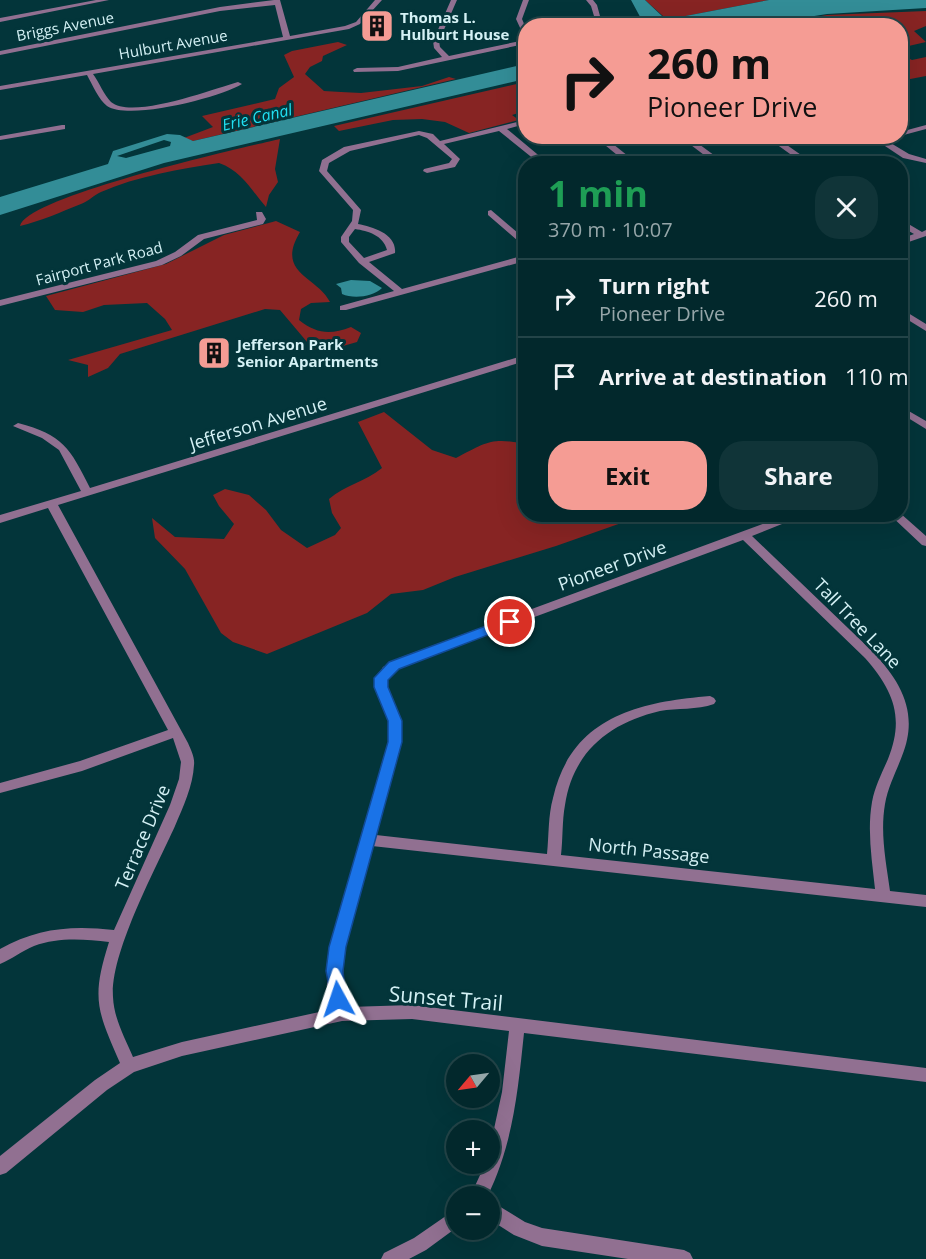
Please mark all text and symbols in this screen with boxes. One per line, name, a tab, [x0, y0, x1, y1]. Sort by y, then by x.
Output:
street label: Briggs Avenue	[14, 7, 116, 45]
place label: Thomas L. Hulburt House	[400, 7, 510, 44]
building icon: Thomas L. Hulburt House	[359, 8, 395, 44]
street label: Hulburt Avenue	[117, 25, 229, 63]
text: 260 m	[647, 34, 771, 91]
icon: right	[548, 42, 626, 120]
text: Pioneer Drive	[647, 88, 817, 125]
water label: Erie Canal	[220, 98, 295, 136]
text: 1 min	[548, 169, 648, 218]
button: close	[815, 176, 878, 239]
text: 370 m · 10:07	[548, 216, 673, 243]
street label: Fairport Park Road	[33, 236, 165, 290]
text: Turn right	[599, 270, 710, 300]
icon: right	[548, 282, 581, 315]
text: 260 m	[814, 283, 878, 313]
text: Pioneer Drive	[599, 300, 725, 327]
place label: Jefferson Park Senior Apartments	[235, 334, 378, 371]
building icon: Jefferson Park Senior Apartments	[196, 335, 232, 371]
icon: arrive	[548, 360, 581, 393]
text: Arrive at destination	[599, 361, 827, 391]
text: 110 m	[845, 361, 909, 391]
street label: Jefferson Avenue	[185, 391, 330, 456]
button: Exit	[548, 441, 707, 510]
button: Share	[719, 441, 878, 510]
street label: Pioneer Drive	[555, 534, 669, 596]
street label: Tall Tree Lane	[809, 573, 907, 673]
pin	[484, 596, 535, 647]
icon: arrive	[493, 605, 526, 638]
street label: Terrace Drive	[109, 781, 175, 893]
street label: North Passage	[587, 832, 711, 868]
position arrow	[306, 967, 370, 1031]
street label: Sunset Trail	[388, 979, 504, 1017]
north arrow	[446, 1054, 500, 1108]
map controls	[446, 1054, 500, 1240]
button: +	[446, 1120, 500, 1174]
button: −	[446, 1186, 500, 1240]

